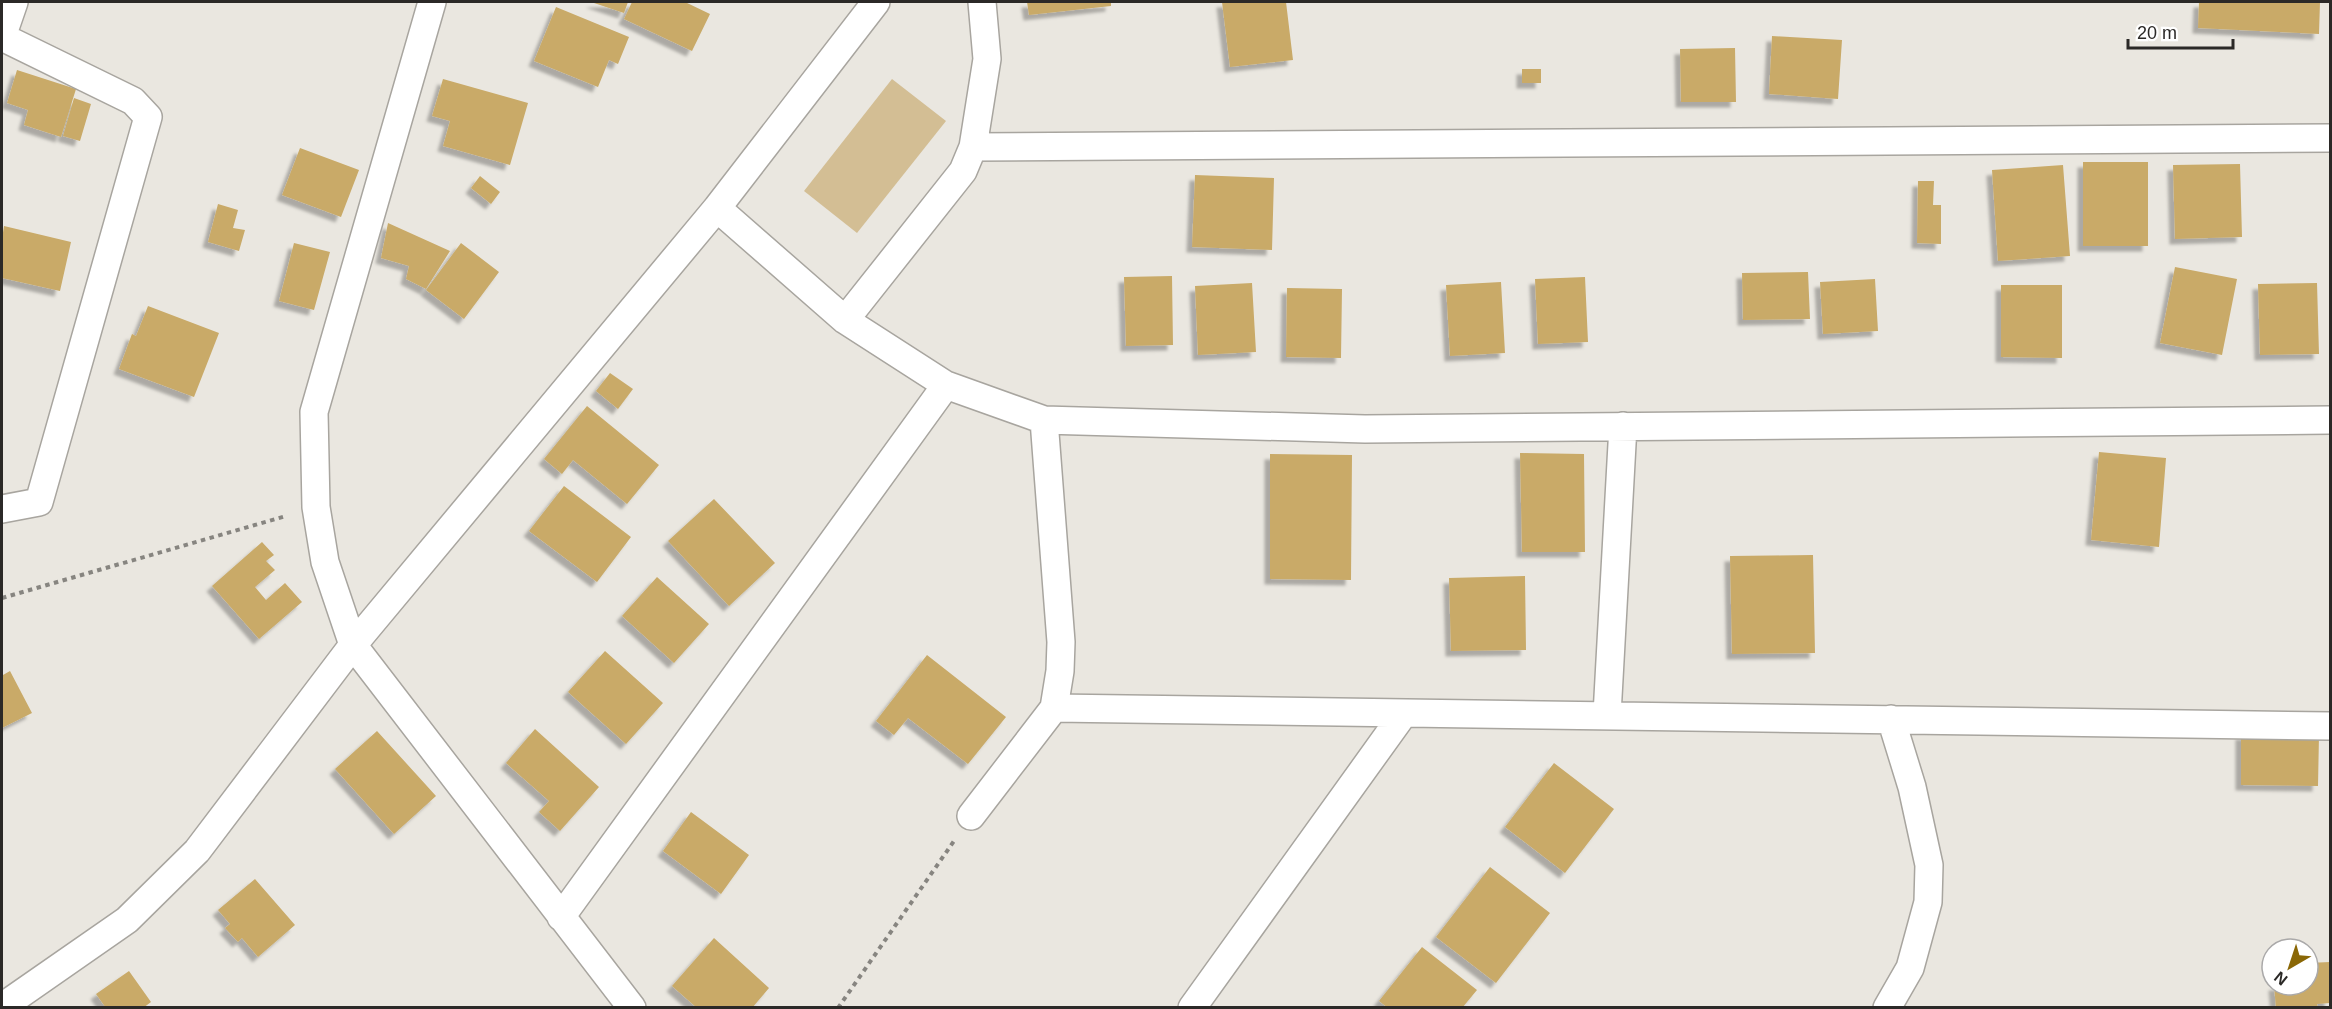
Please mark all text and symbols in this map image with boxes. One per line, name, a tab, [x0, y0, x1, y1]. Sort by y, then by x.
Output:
scale bar	[2128, 12, 2233, 50]
text: 20 m	[2137, 23, 2177, 43]
north arrow	[2260, 937, 2320, 997]
text: N	[2271, 968, 2291, 989]

